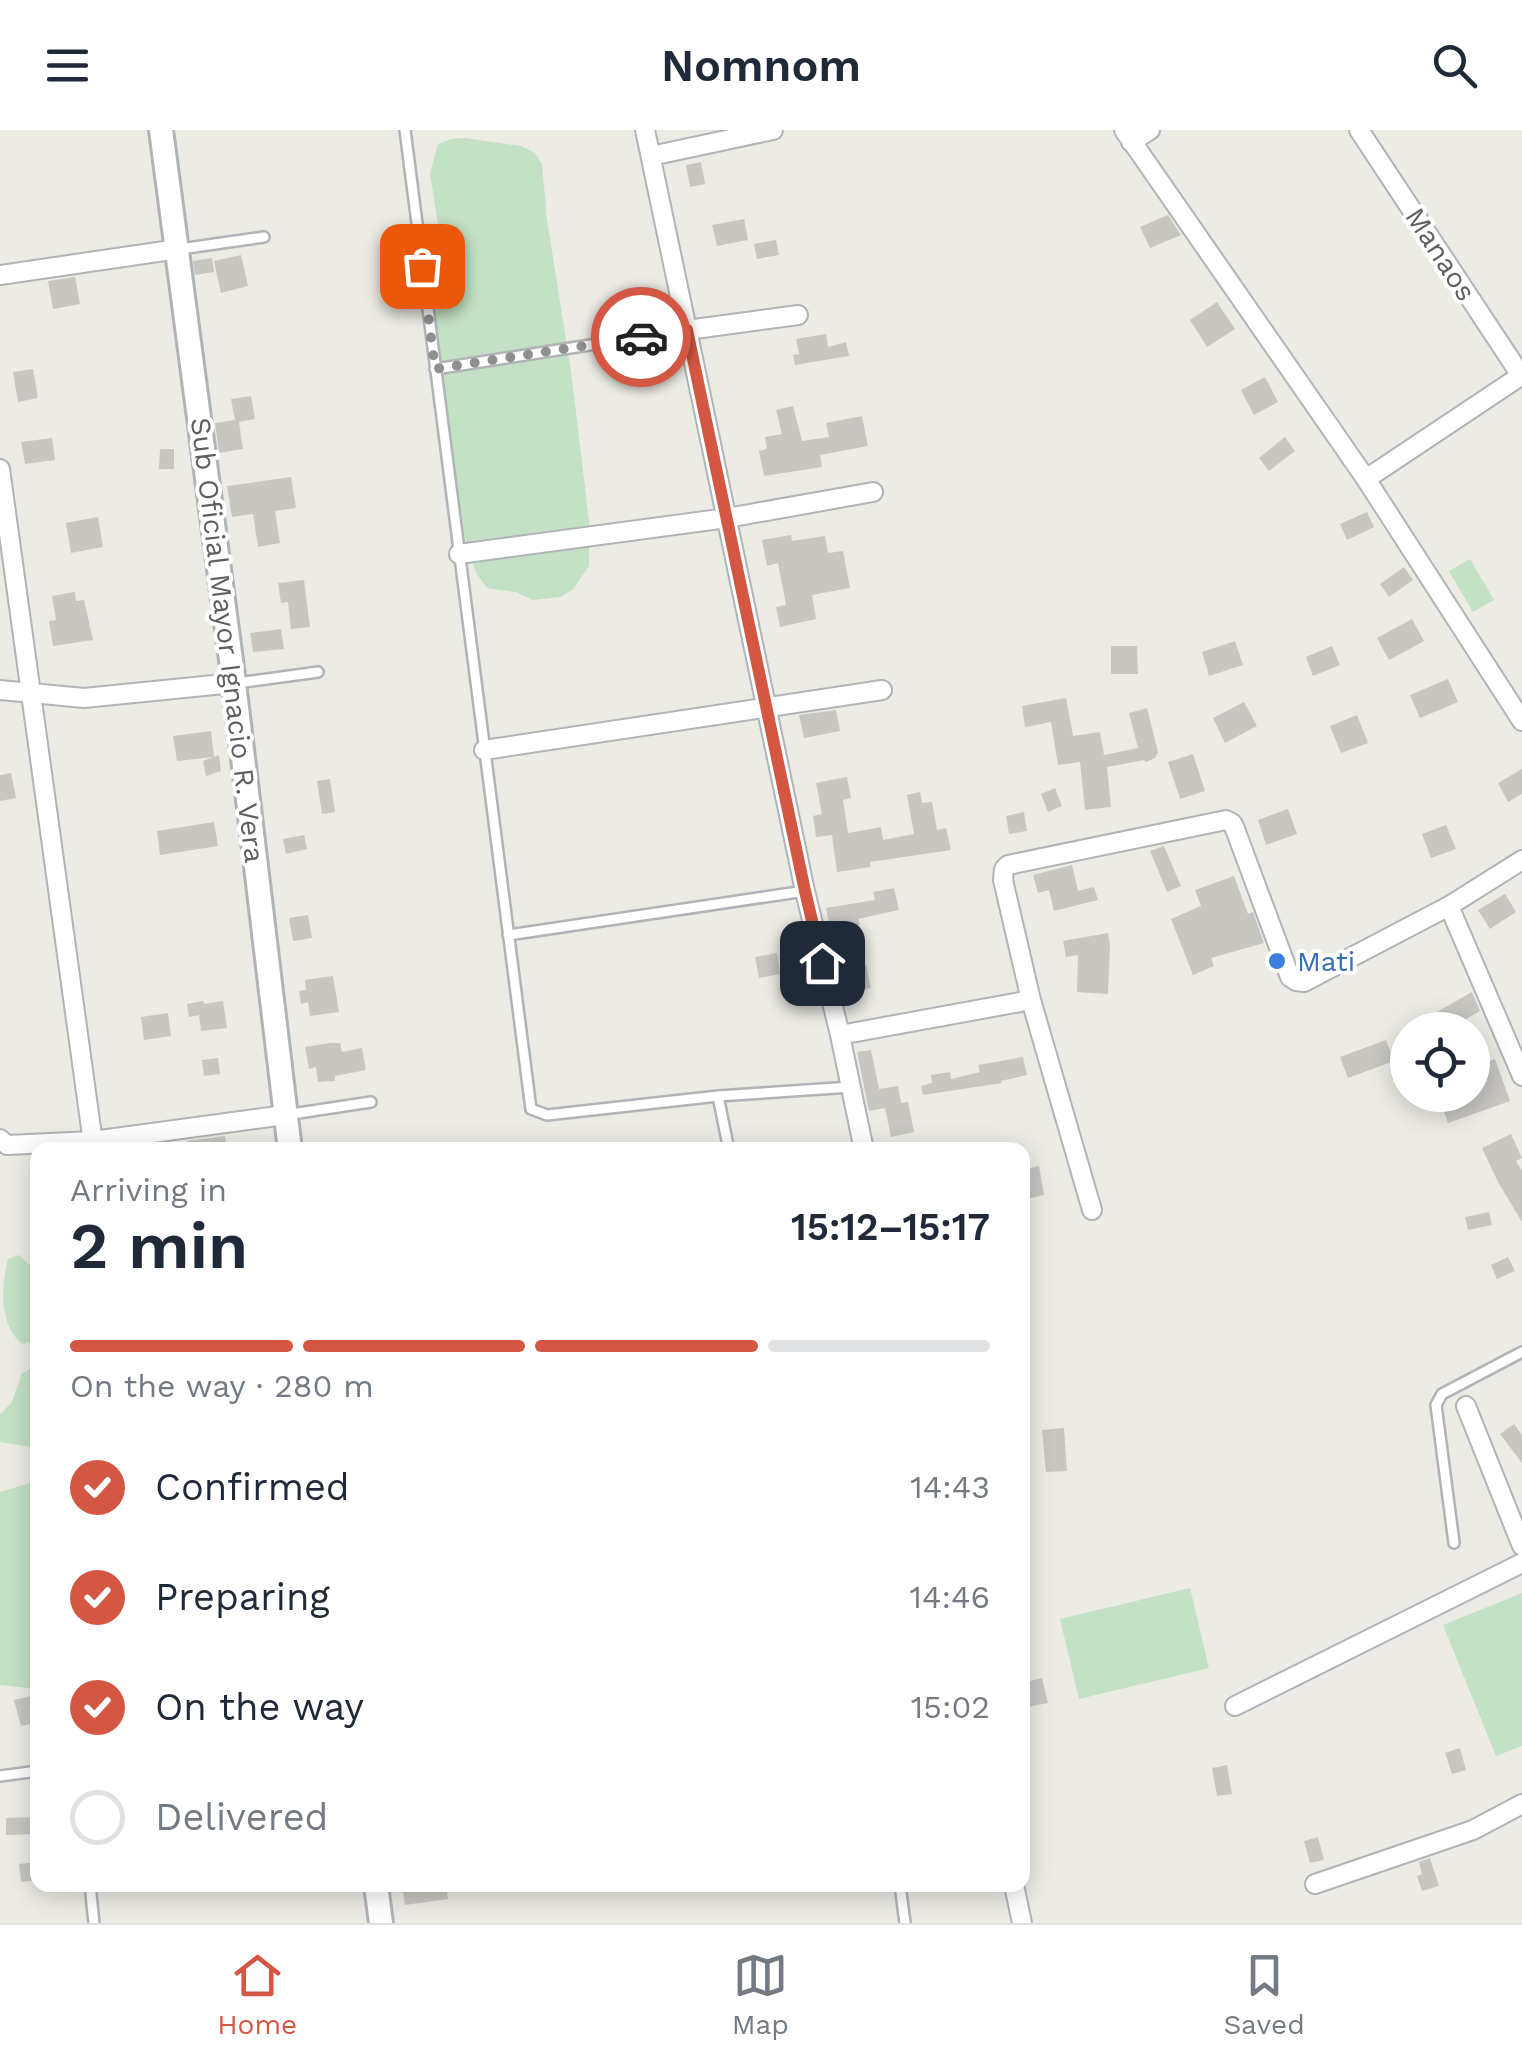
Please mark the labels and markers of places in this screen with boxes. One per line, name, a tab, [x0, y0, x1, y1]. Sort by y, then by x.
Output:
pin	[380, 224, 465, 309]
pin	[780, 921, 865, 1006]
place label: Mati	[1297, 945, 1355, 978]
marker: Mati	[1266, 950, 1288, 972]

